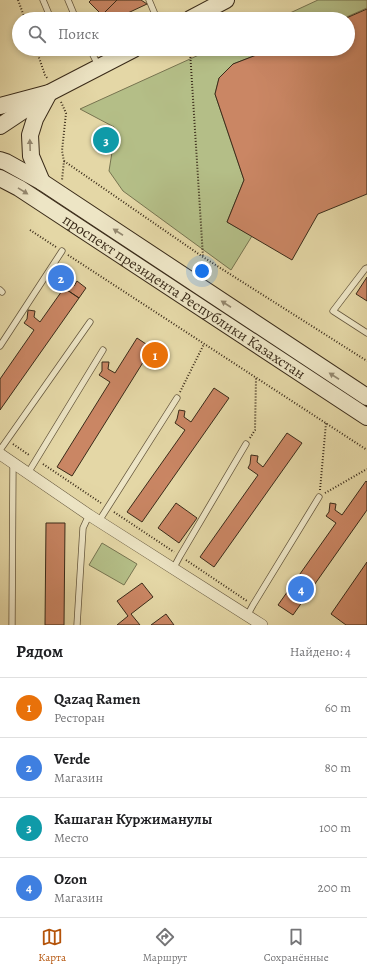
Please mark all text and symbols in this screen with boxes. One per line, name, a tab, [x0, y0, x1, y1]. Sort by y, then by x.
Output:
search box	[12, 12, 355, 56]
icon: search	[26, 23, 48, 45]
text: Поиск	[58, 24, 99, 44]
pin: 3	[93, 125, 119, 155]
one-way arrow	[27, 139, 34, 151]
one-way arrow	[18, 187, 28, 195]
street label: проспект президента Республики Казахстан	[59, 209, 310, 384]
one-way arrow	[112, 228, 123, 236]
your location	[192, 261, 212, 281]
pin: 2	[48, 263, 74, 293]
one-way arrow	[221, 300, 231, 308]
pin: 1	[142, 340, 168, 370]
one-way arrow	[329, 372, 340, 380]
pin: 4	[288, 574, 314, 604]
text: Рядом	[16, 640, 63, 663]
text: Найдено: 4	[290, 643, 351, 660]
text: Qazaq Ramen	[54, 689, 140, 709]
text: 1	[27, 699, 31, 716]
text: 60 m	[325, 699, 351, 716]
text: Ресторан	[54, 709, 105, 726]
text: Verde	[54, 749, 90, 769]
text: 2	[26, 759, 32, 776]
text: 80 m	[324, 759, 351, 776]
text: Магазин	[54, 769, 103, 786]
text: Кашаган Куржиманулы	[54, 809, 212, 829]
text: 3	[26, 819, 32, 836]
text: 100 m	[319, 819, 351, 836]
text: Место	[54, 829, 89, 846]
text: Ozon	[54, 869, 87, 889]
text: 4	[26, 879, 32, 896]
text: 200 m	[318, 879, 351, 896]
text: Магазин	[54, 889, 103, 906]
tab: Карта	[38, 926, 66, 965]
tab: Маршрут	[143, 926, 187, 965]
tab: Сохранённые	[264, 926, 329, 965]

